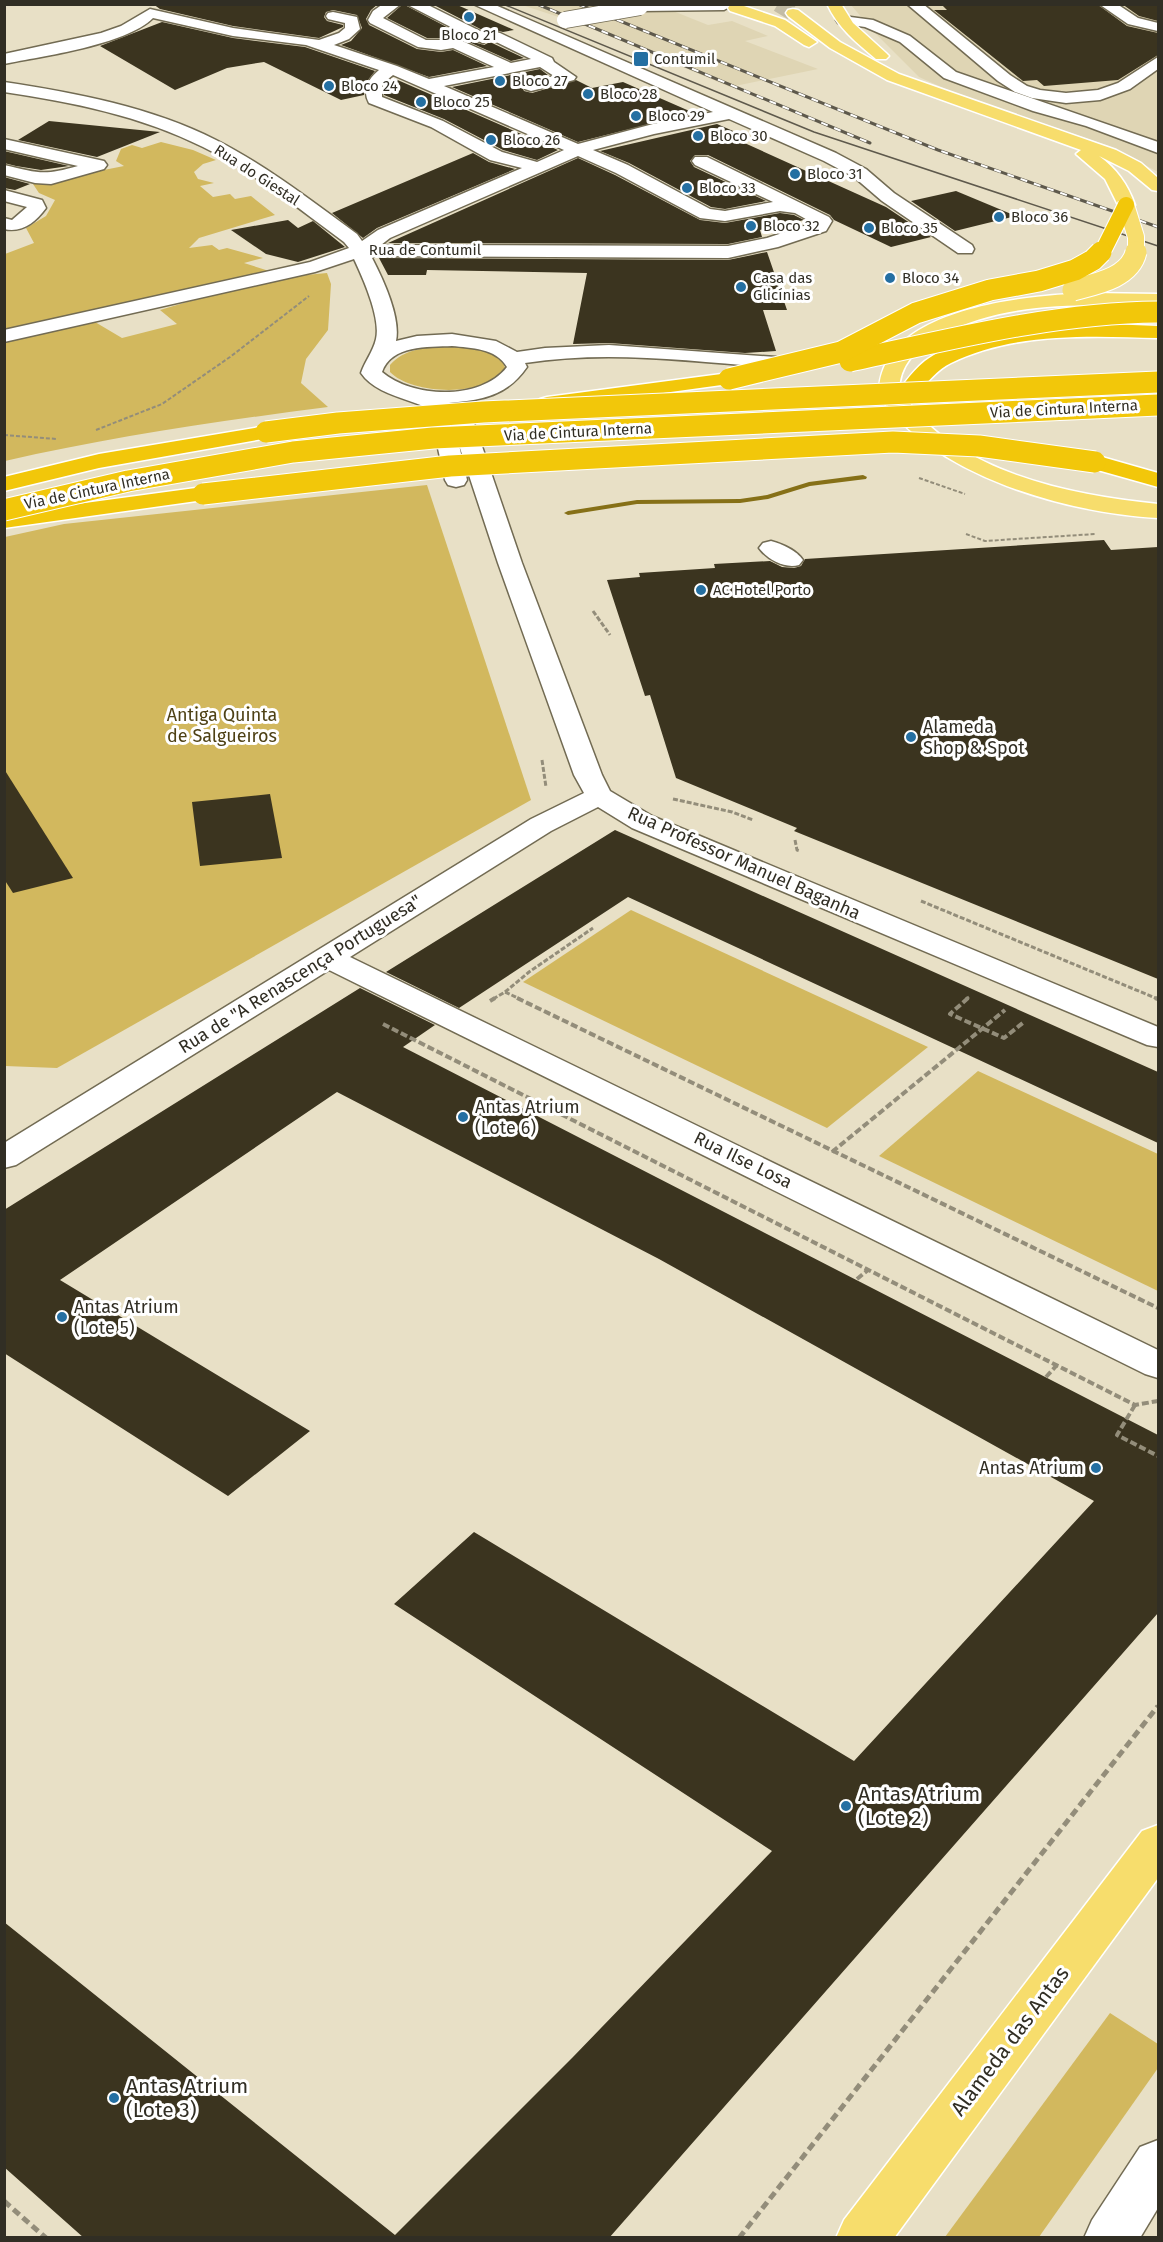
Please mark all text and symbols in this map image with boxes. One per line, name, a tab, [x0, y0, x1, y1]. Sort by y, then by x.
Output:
marker: Bloco 21	[462, 10, 476, 24]
place label: Bloco 21	[441, 26, 497, 44]
marker: Contumil	[632, 50, 650, 68]
place label: Contumil	[654, 50, 716, 68]
place label: Bloco 27	[512, 72, 568, 90]
marker: Bloco 27	[493, 74, 507, 88]
place label: Bloco 24	[341, 77, 398, 95]
marker: Bloco 24	[322, 79, 336, 93]
place label: Bloco 28	[600, 85, 658, 103]
marker: Bloco 28	[581, 87, 595, 101]
place label: Bloco 25	[433, 93, 490, 111]
marker: Bloco 25	[414, 95, 428, 109]
place label: Bloco 29	[648, 107, 705, 125]
marker: Bloco 29	[629, 109, 643, 123]
place label: Bloco 30	[710, 127, 768, 145]
marker: Bloco 30	[691, 129, 705, 143]
place label: Bloco 26	[503, 131, 560, 149]
marker: Bloco 26	[484, 133, 498, 147]
street label: Rua do Giestal	[211, 141, 304, 210]
place label: Bloco 31	[807, 165, 862, 183]
marker: Bloco 31	[788, 167, 802, 181]
place label: Bloco 33	[699, 179, 756, 197]
marker: Bloco 33	[680, 181, 694, 195]
place label: Bloco 36	[1011, 208, 1068, 226]
marker: Bloco 36	[992, 210, 1006, 224]
place label: Bloco 32	[763, 217, 820, 235]
marker: Bloco 32	[744, 219, 758, 233]
place label: Bloco 35	[881, 219, 938, 237]
marker: Bloco 35	[862, 221, 876, 235]
street label: Rua de Contumil	[369, 241, 482, 259]
place label: Casa das Glicínias	[753, 269, 812, 304]
place label: Bloco 34	[902, 269, 959, 287]
marker: Bloco 34	[883, 271, 897, 285]
marker: Casa das Glicínias	[734, 280, 748, 294]
street label: Via de Cintura Interna	[990, 396, 1138, 422]
street label: Via de Cintura Interna	[504, 419, 652, 445]
street label: Via de Cintura Interna	[23, 465, 171, 513]
place label: AC Hotel Porto	[713, 581, 811, 599]
marker: AC Hotel Porto	[694, 583, 708, 597]
park label: Antiga Quinta de Salgueiros	[167, 704, 277, 747]
place label: Alameda Shop & Spot	[923, 716, 1025, 759]
marker: Alameda Shop & Spot	[904, 730, 918, 744]
street label: Rua Professor Manuel Baganha	[624, 802, 864, 924]
street label: Rua de "A Renascença Portuguesa"	[174, 890, 426, 1058]
place label: Antas Atrium (Lote 6)	[475, 1096, 580, 1139]
marker: Antas Atrium (Lote 6)	[456, 1110, 470, 1124]
street label: Rua Ilse Losa	[690, 1127, 796, 1193]
place label: Antas Atrium (Lote 5)	[74, 1296, 179, 1339]
marker: Antas Atrium (Lote 5)	[55, 1310, 69, 1324]
place label: Antas Atrium	[979, 1457, 1084, 1479]
marker: Antas Atrium	[1089, 1461, 1103, 1475]
place label: Antas Atrium (Lote 2)	[858, 1781, 980, 1831]
marker: Antas Atrium (Lote 2)	[839, 1799, 853, 1813]
street label: Alameda das Antas	[945, 1961, 1075, 2121]
place label: Antas Atrium (Lote 3)	[126, 2073, 248, 2123]
marker: Antas Atrium (Lote 3)	[107, 2091, 121, 2105]

